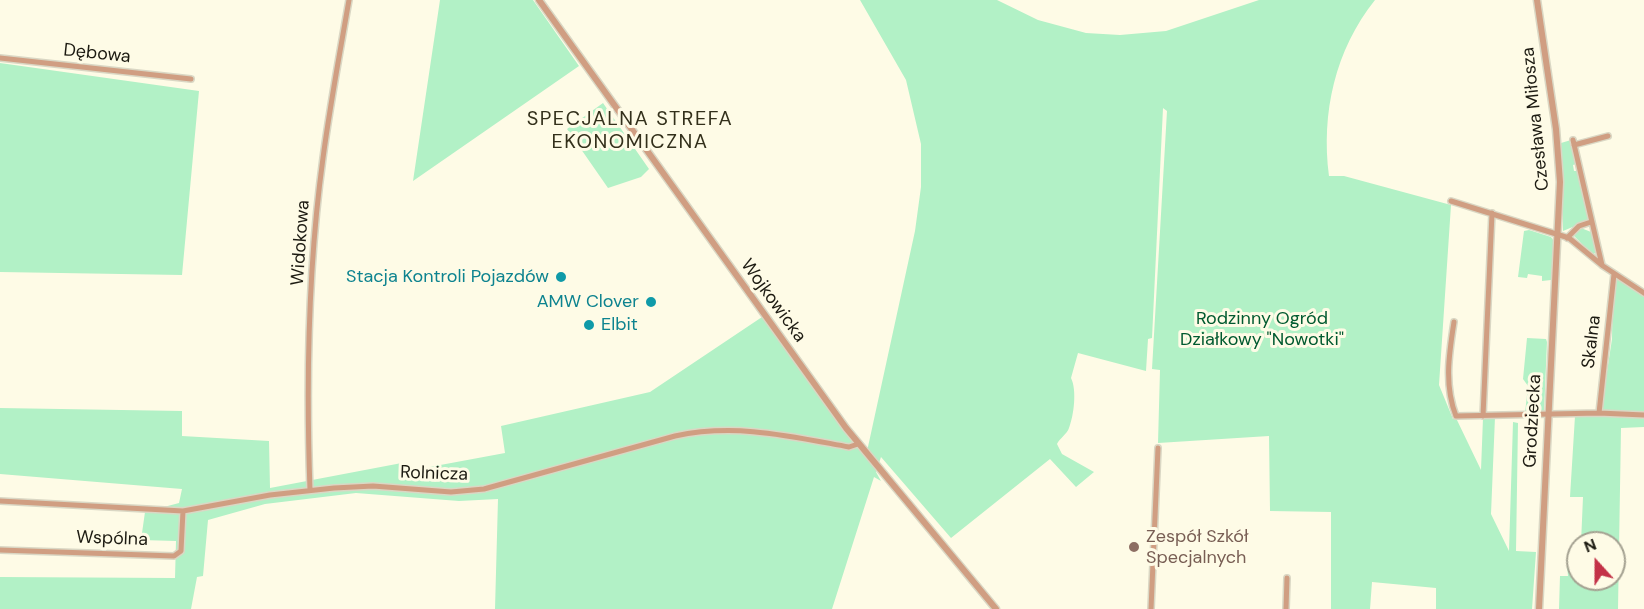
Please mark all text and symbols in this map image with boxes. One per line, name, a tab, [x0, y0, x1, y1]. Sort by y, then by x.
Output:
street label: Dębowa	[62, 40, 132, 68]
street label: Czesława Miłosza	[1518, 46, 1554, 192]
district label: SPECJALNA STREFA EKONOMICZNA	[527, 108, 733, 155]
street label: Widokowa	[287, 200, 315, 286]
street label: Wojkowicka	[736, 255, 810, 347]
place label: Stacja Kontroli Pojazdów	[346, 266, 549, 288]
marker: Stacja Kontroli Pojazdów	[554, 270, 568, 284]
place label: AMW Clover	[537, 291, 639, 313]
marker: AMW Clover	[644, 295, 658, 309]
park label: Rodzinny Ogród Działkowy "Nowotki"	[1180, 308, 1344, 350]
place label: Elbit	[601, 314, 638, 336]
street label: Skalna	[1578, 314, 1606, 370]
marker: Elbit	[582, 318, 596, 332]
street label: Grodziecka	[1520, 374, 1546, 468]
street label: Rolnicza	[400, 462, 468, 486]
place label: Zespół Szkół Specjalnych	[1146, 526, 1249, 568]
street label: Wspólna	[76, 527, 148, 551]
north arrow	[1566, 531, 1626, 591]
text: N	[1581, 534, 1599, 557]
marker: Zespół Szkół Specjalnych	[1127, 540, 1141, 554]

